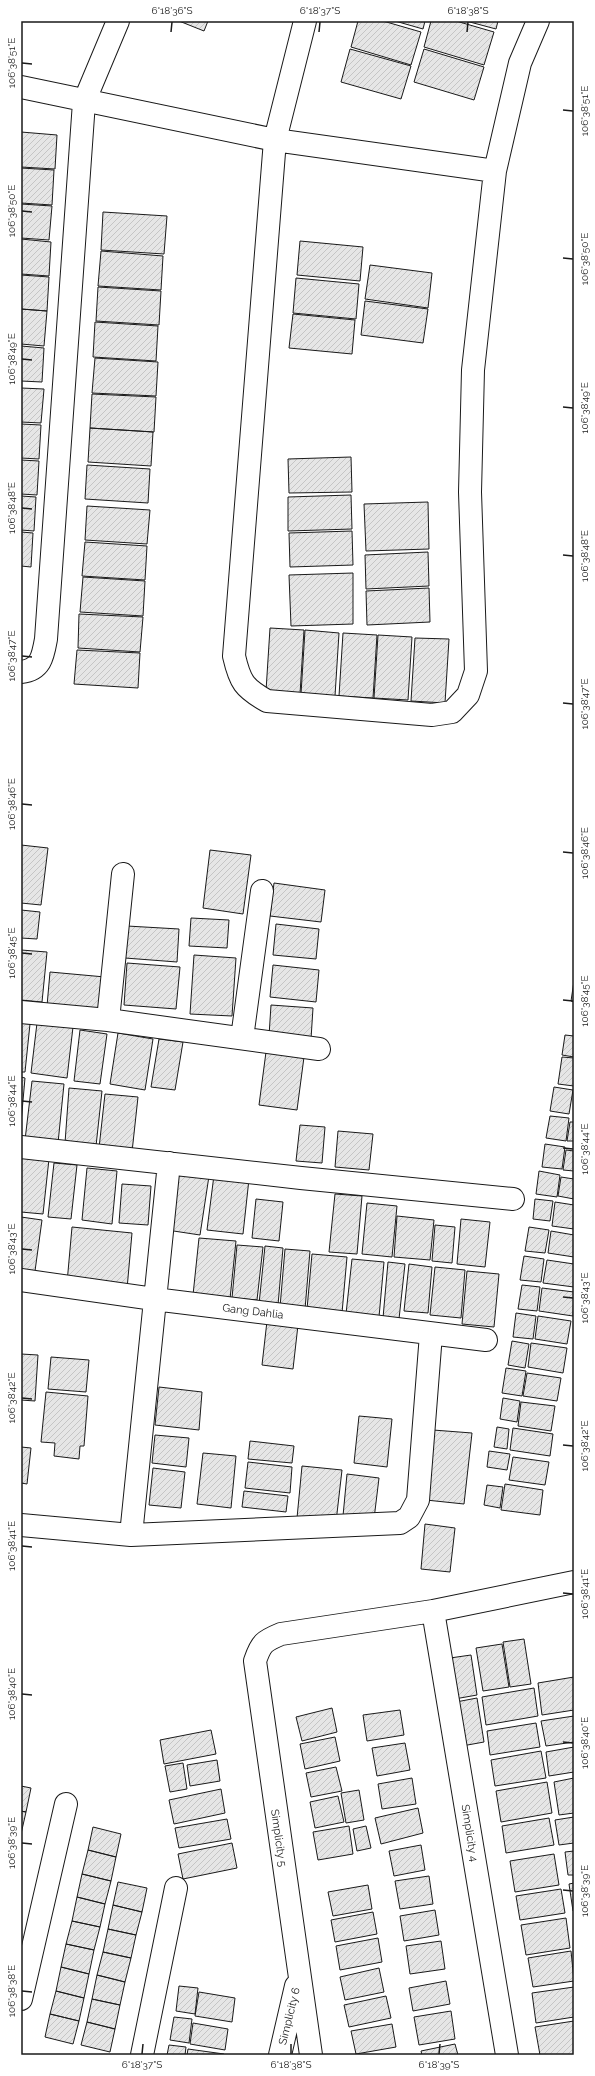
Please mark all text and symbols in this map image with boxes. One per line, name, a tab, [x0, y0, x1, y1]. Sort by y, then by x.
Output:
text: 6°18'36"S	[151, 5, 193, 16]
text: 6°18'37"S	[300, 5, 340, 16]
text: 6°18'38"S	[447, 5, 489, 16]
text: 106°38'51"E	[6, 38, 17, 88]
text: 106°38'51"E	[579, 86, 590, 136]
text: 106°38'50"E	[6, 185, 17, 237]
text: 106°38'50"E	[579, 233, 590, 285]
text: 106°38'49"E	[6, 333, 17, 385]
text: 106°38'49"E	[579, 382, 590, 434]
text: 106°38'48"E	[6, 482, 17, 534]
text: 106°38'48"E	[579, 530, 590, 582]
text: 106°38'47"E	[6, 630, 17, 682]
text: 106°38'47"E	[579, 678, 590, 730]
text: 106°38'46"E	[6, 778, 17, 830]
text: 106°38'46"E	[579, 827, 590, 879]
text: 106°38'45"E	[6, 927, 17, 979]
text: 106°38'45"E	[579, 975, 590, 1027]
text: 106°38'44"E	[6, 1075, 17, 1127]
text: 106°38'44"E	[579, 1123, 590, 1175]
text: 106°38'43"E	[6, 1223, 17, 1275]
text: 106°38'43"E	[579, 1272, 590, 1324]
street label: Gang Dahlia	[222, 1301, 284, 1322]
text: 106°38'42"E	[6, 1372, 17, 1424]
text: 106°38'42"E	[579, 1420, 590, 1472]
text: 106°38'41"E	[6, 1521, 17, 1571]
text: 106°38'41"E	[579, 1569, 590, 1619]
text: 106°38'40"E	[6, 1668, 17, 1720]
text: 106°38'40"E	[579, 1717, 590, 1769]
street label: Simplicity 4	[459, 1803, 480, 1863]
street label: Simplicity 5	[268, 1808, 289, 1868]
text: 106°38'39"E	[6, 1817, 17, 1869]
text: 106°38'39"E	[579, 1865, 590, 1917]
text: 106°38'38"E	[6, 1965, 17, 2017]
street label: Simplicity 6	[276, 1986, 303, 2046]
text: 6°18'37"S	[122, 2059, 162, 2070]
text: 6°18'38"S	[270, 2059, 312, 2070]
text: 6°18'39"S	[419, 2059, 459, 2070]

